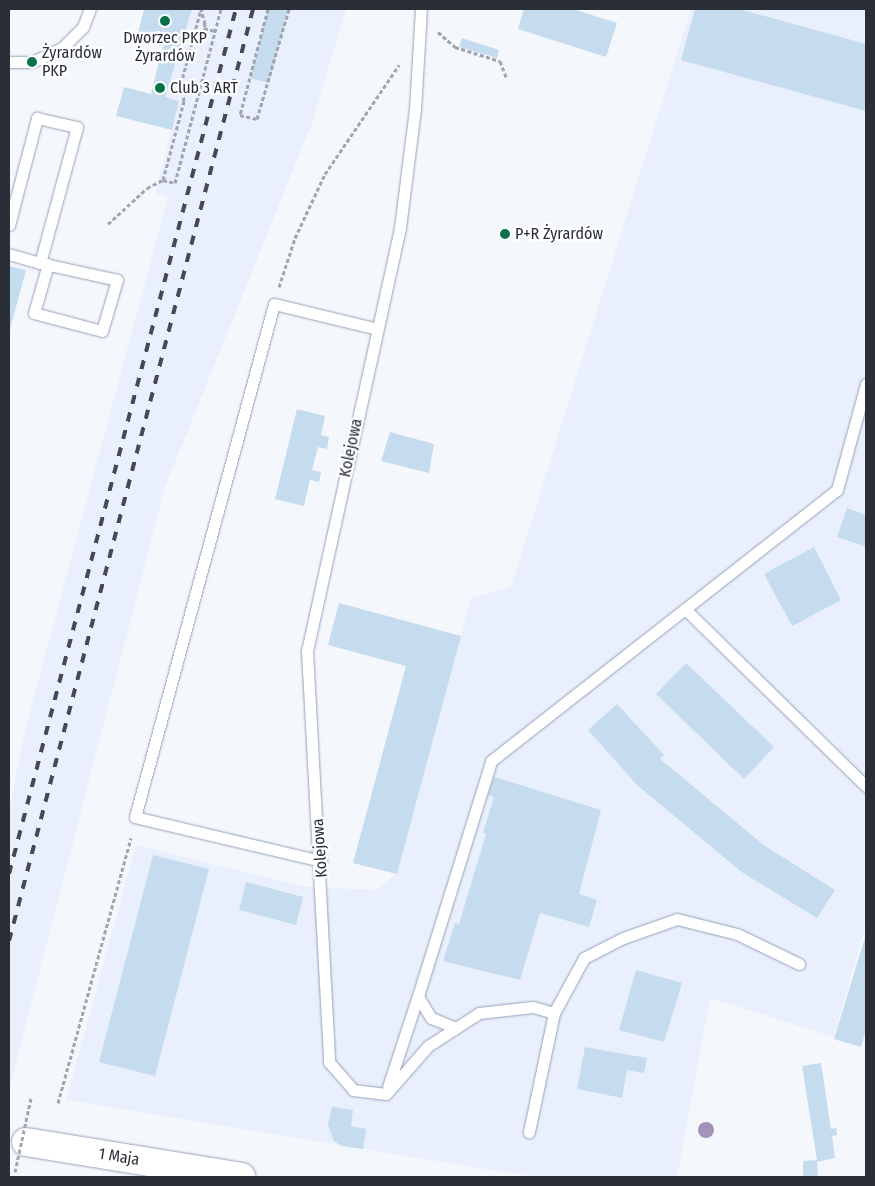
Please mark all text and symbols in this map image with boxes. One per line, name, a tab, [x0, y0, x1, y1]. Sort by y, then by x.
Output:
marker: Dworzec PKP Żyrardów	[159, 15, 171, 27]
place label: Dworzec PKP Żyrardów	[123, 28, 207, 66]
place label: Żyrardów PKP	[42, 43, 102, 81]
marker: Żyrardów PKP	[26, 56, 38, 68]
place label: Club 3 ART	[170, 78, 238, 98]
marker: Club 3 ART	[154, 82, 166, 94]
place label: P+R Żyrardów	[515, 224, 603, 244]
marker: P+R Żyrardów	[499, 228, 511, 240]
street label: Kolejowa	[335, 417, 367, 479]
street label: Kolejowa	[308, 818, 332, 878]
street label: 1 Maja	[97, 1144, 141, 1170]

